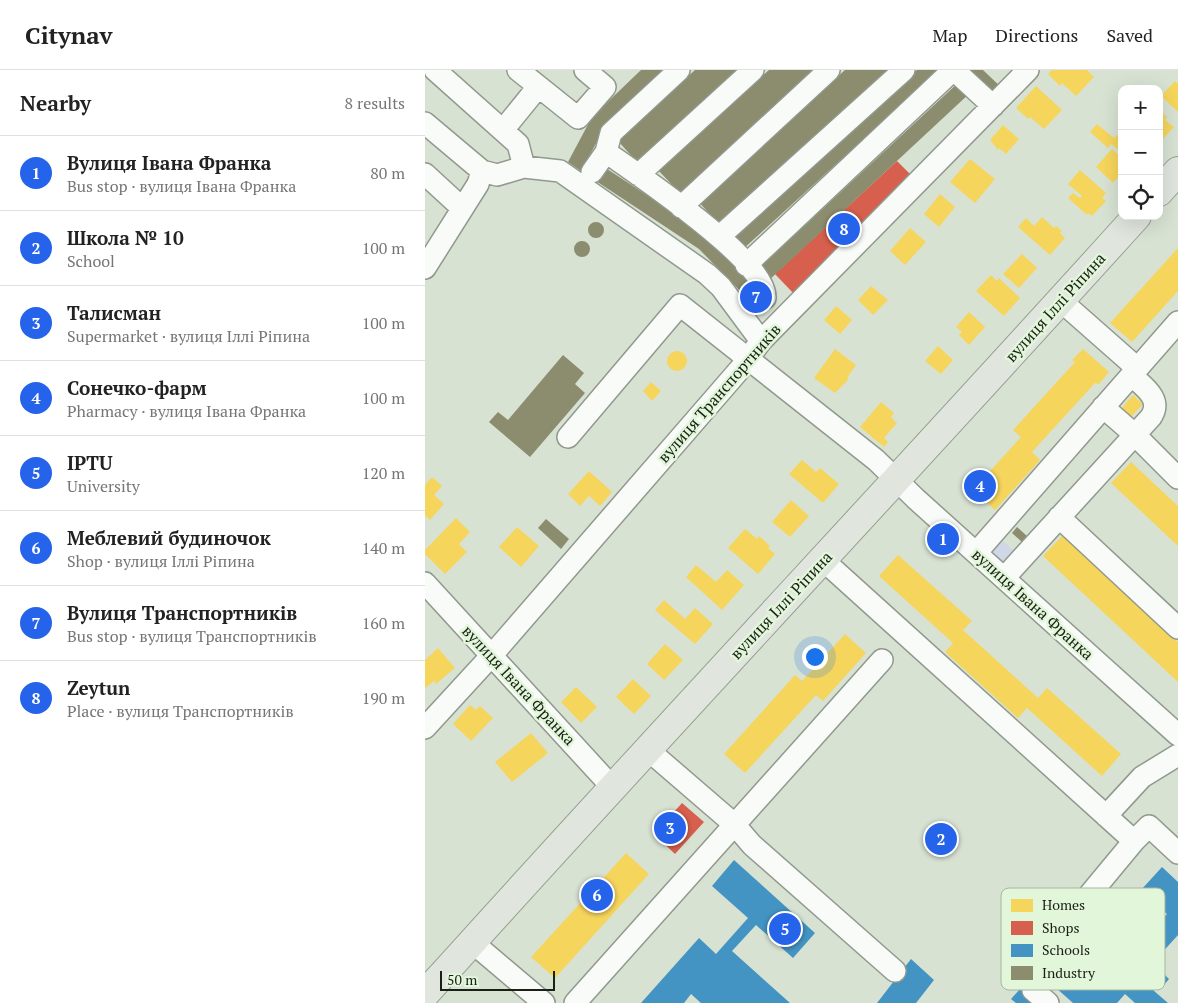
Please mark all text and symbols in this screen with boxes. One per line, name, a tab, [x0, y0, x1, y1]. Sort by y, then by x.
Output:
text: Citynav	[25, 19, 112, 51]
text: Map	[932, 23, 967, 47]
text: Directions	[995, 23, 1078, 47]
text: Saved	[1106, 23, 1153, 47]
map controls	[1118, 85, 1163, 220]
button: +	[1118, 85, 1163, 130]
text: Nearby	[20, 89, 91, 117]
text: 8 results	[345, 92, 405, 114]
button: −	[1118, 130, 1163, 175]
text: Вулиця Івана Франка	[67, 150, 271, 175]
text: 1	[31, 162, 41, 184]
text: 80 m	[370, 162, 405, 184]
text: Bus stop · вулиця Івана Франка	[67, 175, 296, 197]
button: locate	[1118, 175, 1163, 220]
pin: 8	[828, 210, 860, 248]
text: Школа № 10	[67, 225, 184, 250]
text: 2	[31, 237, 41, 259]
text: 100 m	[362, 237, 405, 259]
street label: вулиця Іллі Ріпина	[1000, 247, 1110, 367]
text: School	[67, 250, 115, 272]
pin: 7	[740, 278, 772, 316]
text: Талисман	[67, 300, 161, 325]
text: 3	[31, 312, 41, 334]
text: 100 m	[362, 312, 405, 334]
street label: вулиця Транспортників	[652, 319, 786, 467]
text: Supermarket · вулиця Іллі Ріпина	[67, 325, 310, 347]
text: Сонечко-фарм	[67, 375, 207, 400]
text: 4	[31, 387, 41, 409]
text: 100 m	[362, 387, 405, 409]
text: Pharmacy · вулиця Івана Франка	[67, 400, 306, 422]
text: IPTU	[67, 450, 113, 475]
text: 5	[31, 462, 41, 484]
text: 120 m	[362, 462, 405, 484]
pin: 4	[964, 467, 996, 505]
text: University	[67, 475, 140, 497]
pin: 1	[927, 520, 959, 558]
text: Меблевий будиночок	[67, 525, 271, 550]
text: 6	[31, 537, 41, 559]
text: 140 m	[362, 537, 405, 559]
street label: вулиця Івана Франка	[967, 543, 1099, 665]
street label: вулиця Іллі Ріпина	[725, 546, 837, 664]
text: Shop · вулиця Іллі Ріпина	[67, 550, 255, 572]
text: Вулиця Транспортників	[67, 600, 297, 625]
text: 7	[31, 612, 41, 634]
text: 160 m	[362, 612, 405, 634]
street label: вулиця Івана Франка	[457, 620, 581, 750]
text: Bus stop · вулиця Транспортників	[67, 625, 317, 647]
your location	[802, 644, 828, 670]
text: Zeytun	[67, 675, 130, 700]
text: 8	[31, 687, 41, 709]
text: 190 m	[362, 687, 405, 709]
text: Place · вулиця Транспортників	[67, 700, 294, 722]
pin: 3	[654, 809, 686, 847]
pin: 2	[925, 820, 957, 858]
pin: 6	[581, 876, 613, 914]
legend	[1001, 888, 1165, 990]
text: Homes	[1042, 895, 1085, 914]
pin: 5	[769, 910, 801, 948]
text: Shops	[1042, 918, 1079, 937]
text: Schools	[1042, 940, 1090, 959]
text: Industry	[1042, 963, 1096, 982]
scale bar	[440, 968, 555, 991]
text: 50 m	[447, 970, 477, 989]

